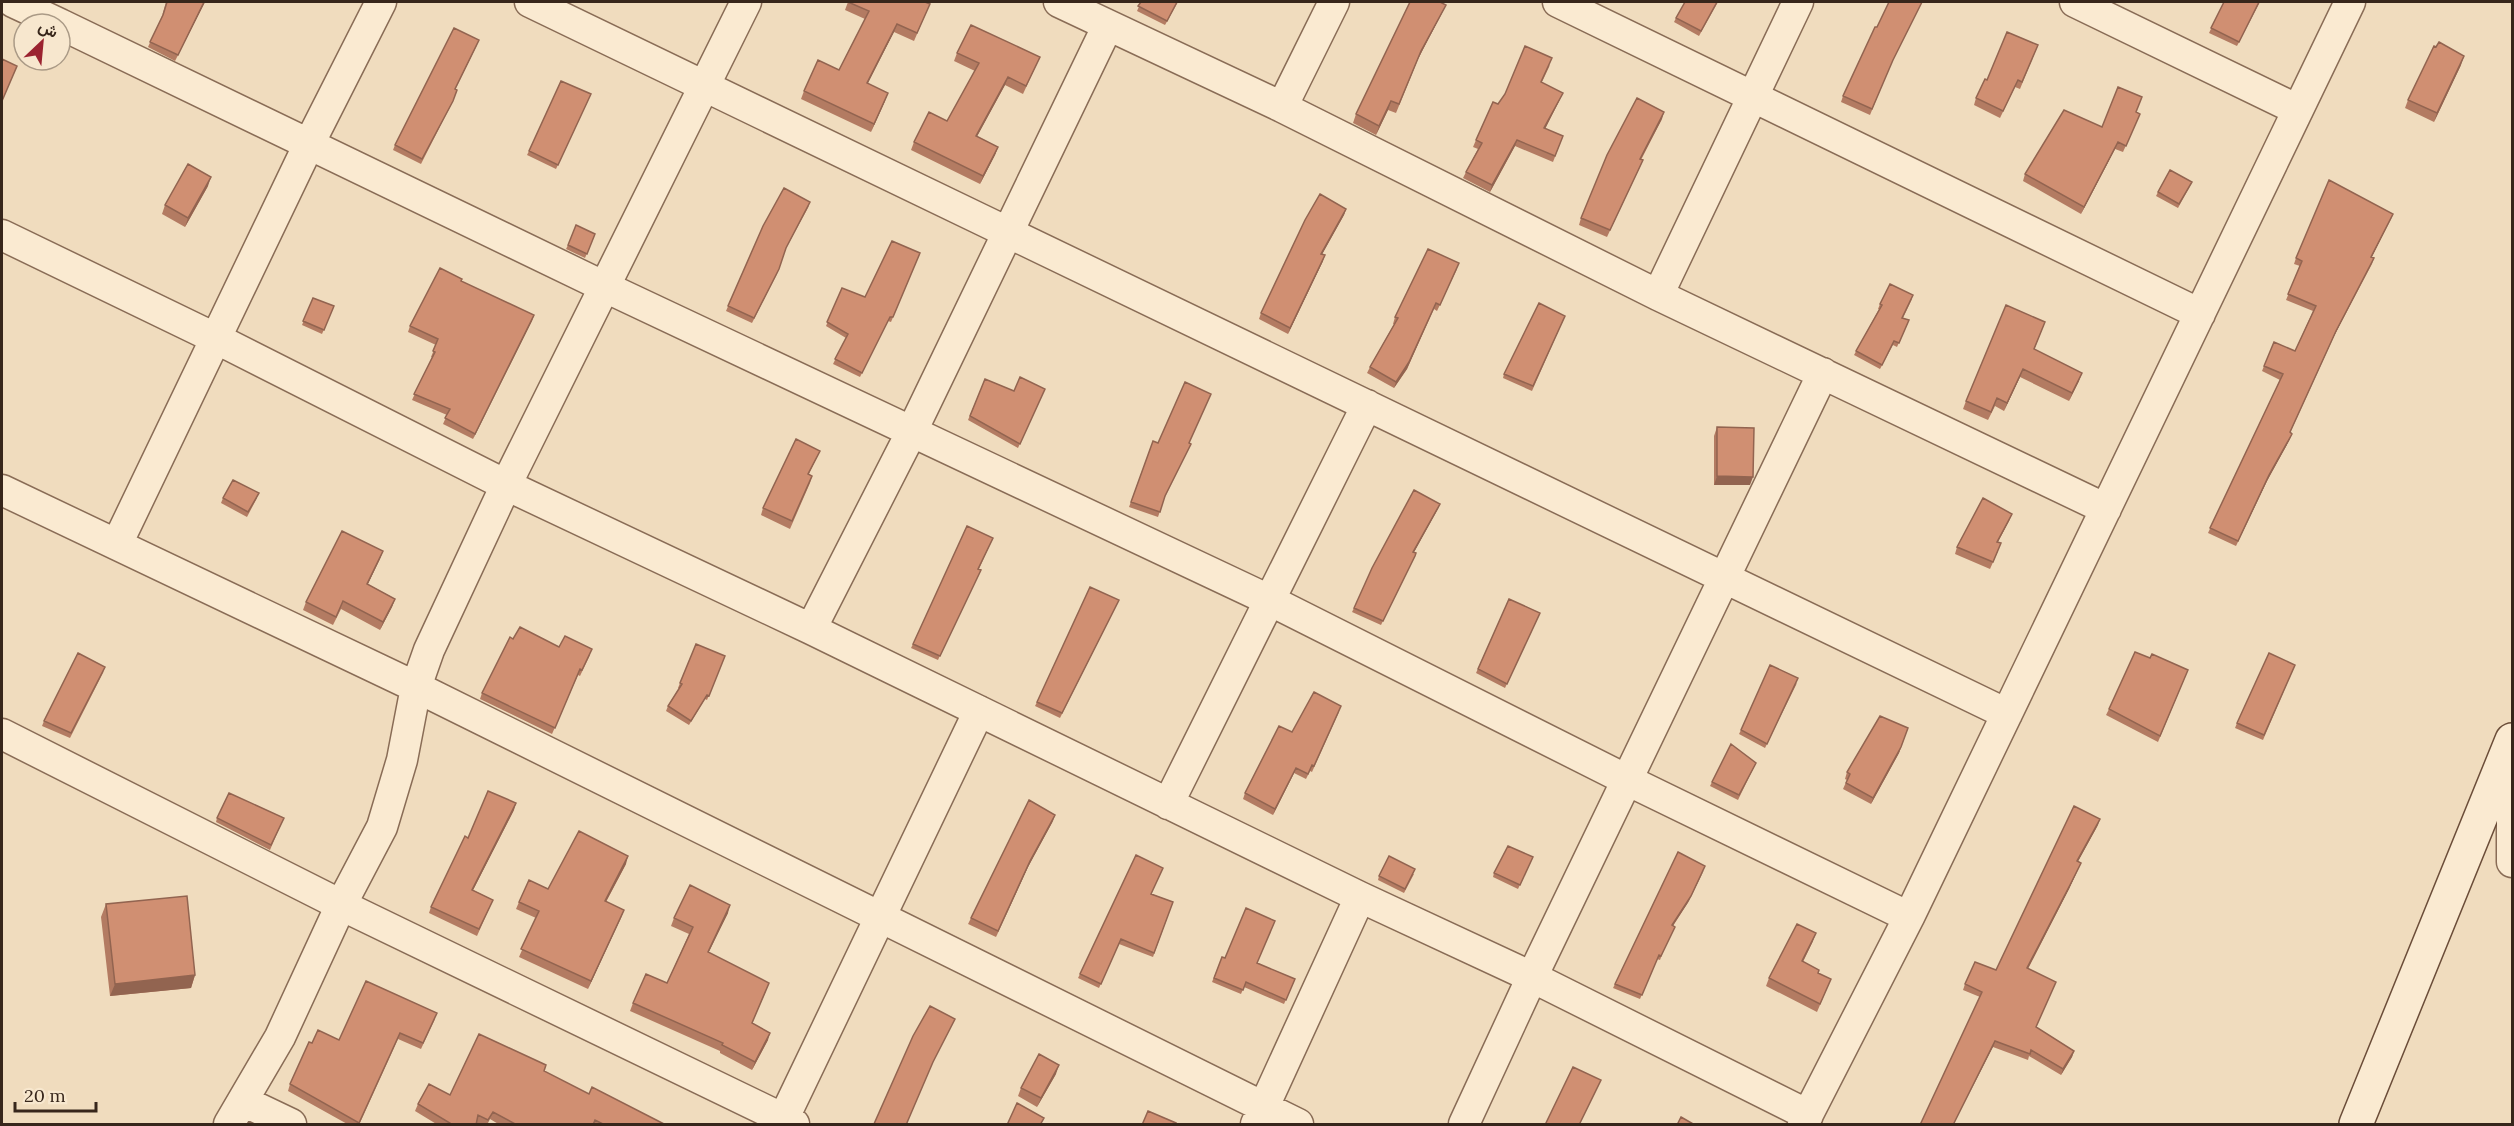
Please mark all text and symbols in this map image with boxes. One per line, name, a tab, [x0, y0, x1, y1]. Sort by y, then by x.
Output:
north arrow	[12, 12, 72, 72]
text: ش	[36, 15, 62, 42]
scale bar	[15, 1075, 96, 1113]
text: 20 m	[24, 1084, 66, 1107]

